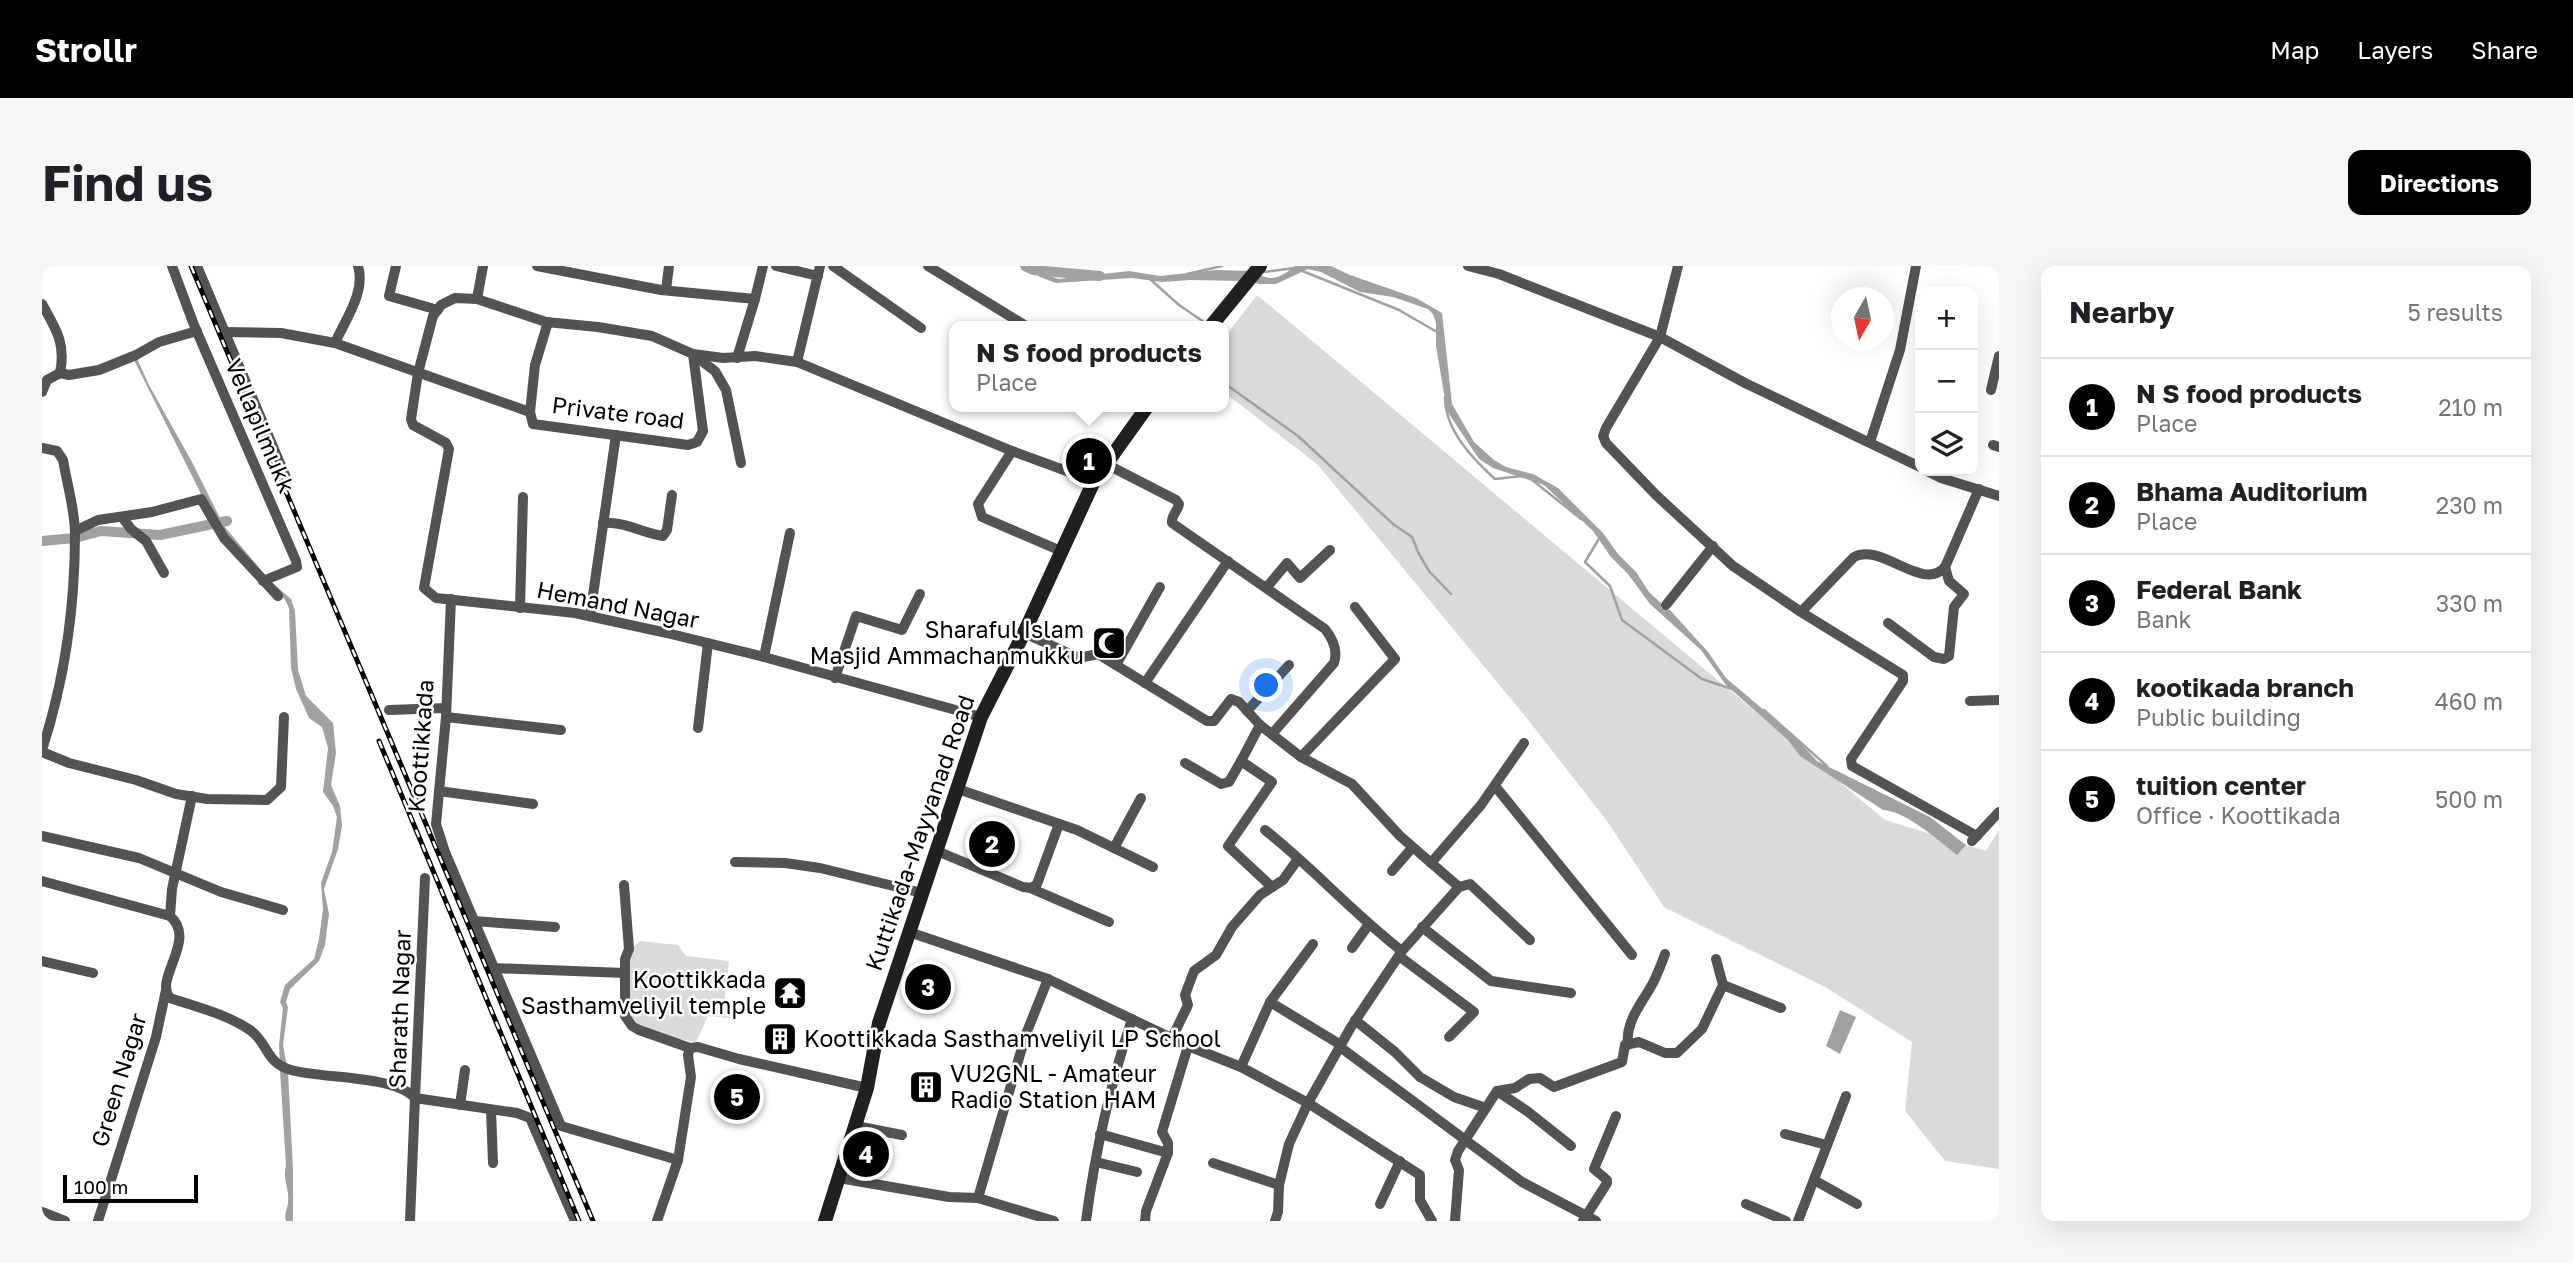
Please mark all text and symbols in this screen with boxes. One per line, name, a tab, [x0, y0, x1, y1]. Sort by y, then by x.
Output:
text: Strollr	[35, 30, 137, 69]
text: Map	[2270, 35, 2319, 64]
text: Layers	[2357, 35, 2433, 64]
text: Share	[2471, 35, 2538, 64]
button: Directions	[2348, 150, 2531, 215]
text: Find us	[42, 153, 213, 212]
north arrow	[1831, 287, 1894, 350]
map controls	[1915, 287, 1978, 476]
button: +	[1915, 287, 1978, 350]
text: Nearby	[2069, 294, 2174, 330]
text: 5 results	[2407, 298, 2503, 326]
popup	[949, 321, 1229, 412]
text: N S food products	[976, 337, 1202, 368]
button: −	[1915, 350, 1978, 413]
street label: Vellapilmukk	[220, 354, 302, 497]
text: Place	[976, 368, 1037, 396]
text: N S food products	[2136, 378, 2362, 409]
street label: Private road	[550, 390, 686, 434]
text: 1	[2086, 393, 2098, 421]
text: 210 m	[2438, 393, 2503, 421]
text: Place	[2136, 409, 2197, 437]
button: layers	[1915, 413, 1978, 476]
pin: 1	[1066, 435, 1112, 487]
text: Bhama Auditorium	[2136, 476, 2368, 507]
text: 2	[2085, 491, 2099, 519]
text: 230 m	[2436, 491, 2503, 519]
text: Place	[2136, 507, 2197, 535]
text: Federal Bank	[2136, 574, 2302, 605]
street label: Hemand Nagar	[535, 575, 702, 633]
text: 3	[2085, 589, 2099, 617]
text: 330 m	[2436, 589, 2503, 617]
text: Bank	[2136, 605, 2192, 633]
place label: Sharaful Islam Masjid Ammachanmukku	[810, 615, 1084, 669]
mosque icon: Sharaful Islam Masjid Ammachanmukku	[1090, 624, 1128, 662]
your location	[1249, 668, 1283, 702]
text: kootikada branch	[2136, 672, 2354, 703]
street label: Koottikkada	[401, 678, 439, 813]
text: 4	[2085, 687, 2099, 715]
text: 460 m	[2435, 687, 2503, 715]
street label: Kuttikada-Mayyanad Road	[859, 691, 979, 974]
text: Public building	[2136, 703, 2301, 731]
text: tuition center	[2136, 770, 2306, 801]
text: 5	[2085, 785, 2099, 813]
text: 500 m	[2435, 785, 2503, 813]
text: Office · Koottikada	[2136, 801, 2341, 829]
pin: 2	[969, 818, 1015, 870]
street label: Sharath Nagar	[382, 929, 416, 1089]
pin: 3	[905, 961, 951, 1013]
place label: Koottikkada Sasthamveliyil temple	[521, 965, 766, 1019]
temple icon: Koottikkada Sasthamveliyil temple	[771, 974, 809, 1012]
street label: Green Nagar	[84, 1010, 152, 1150]
building icon: Koottikkada Sasthamveliyil LP School	[761, 1020, 799, 1058]
place label: Koottikkada Sasthamveliyil LP School	[804, 1024, 1221, 1052]
place label: VU2GNL - Amateur Radio Station HAM	[950, 1059, 1157, 1113]
building icon: VU2GNL - Amateur Radio Station HAM	[907, 1068, 945, 1106]
pin: 5	[714, 1071, 760, 1123]
pin: 4	[843, 1128, 889, 1180]
scale bar	[63, 1172, 198, 1204]
text: 100 m	[74, 1175, 128, 1198]

